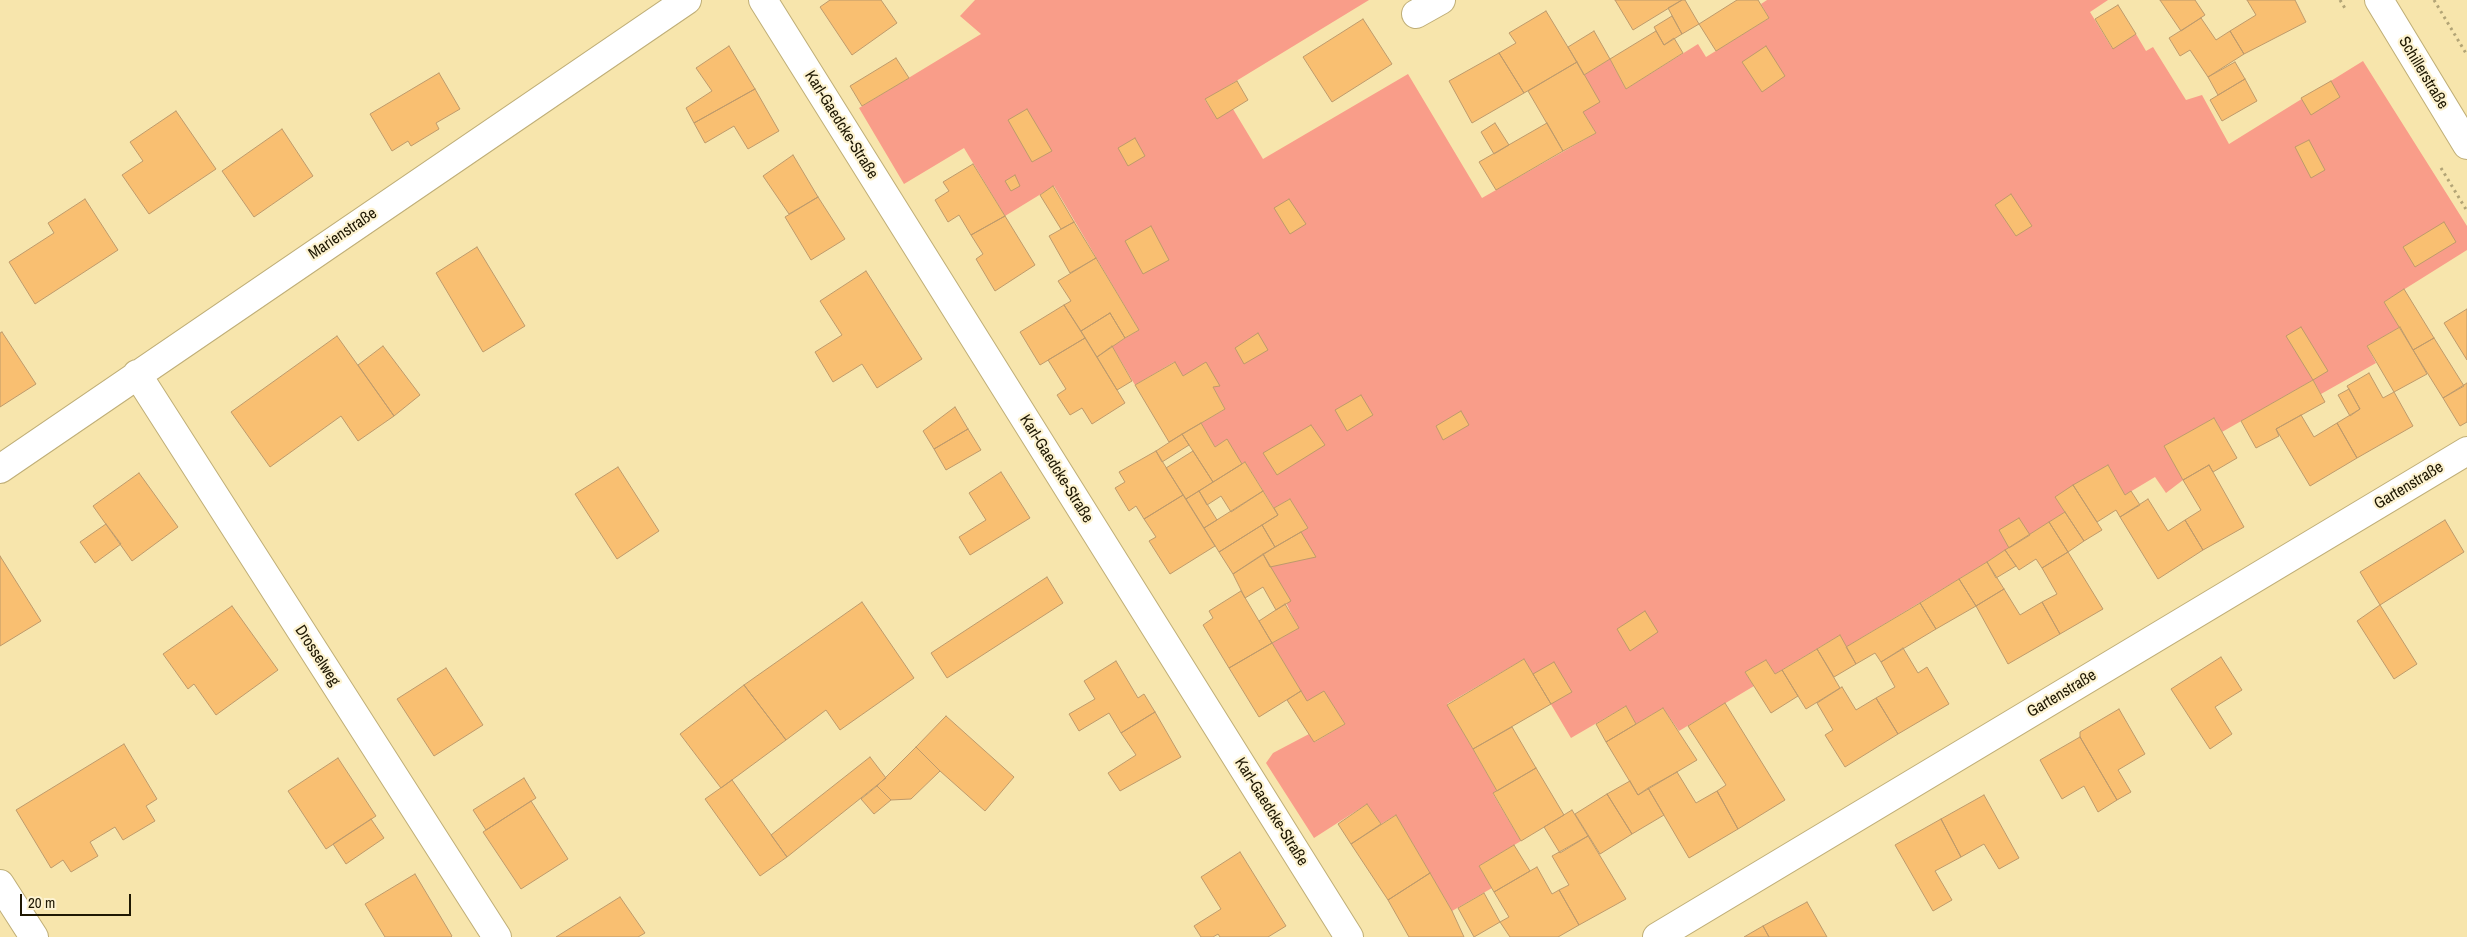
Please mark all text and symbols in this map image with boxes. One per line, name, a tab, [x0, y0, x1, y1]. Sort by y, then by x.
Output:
street label: Schillerstraße	[2394, 33, 2452, 113]
street label: Karl-Gaedcke-Straße	[800, 67, 882, 183]
street label: Marienstraße	[305, 204, 381, 264]
street label: Karl-Gaedcke-Straße	[1015, 411, 1097, 527]
street label: Gartenstraße	[2371, 458, 2447, 514]
street label: Drosselweg	[290, 622, 344, 690]
street label: Gartenstraße	[2024, 666, 2100, 722]
street label: Karl-Gaedcke-Straße	[1230, 754, 1312, 870]
scale bar	[22, 884, 134, 916]
text: 20 m	[28, 892, 55, 913]

